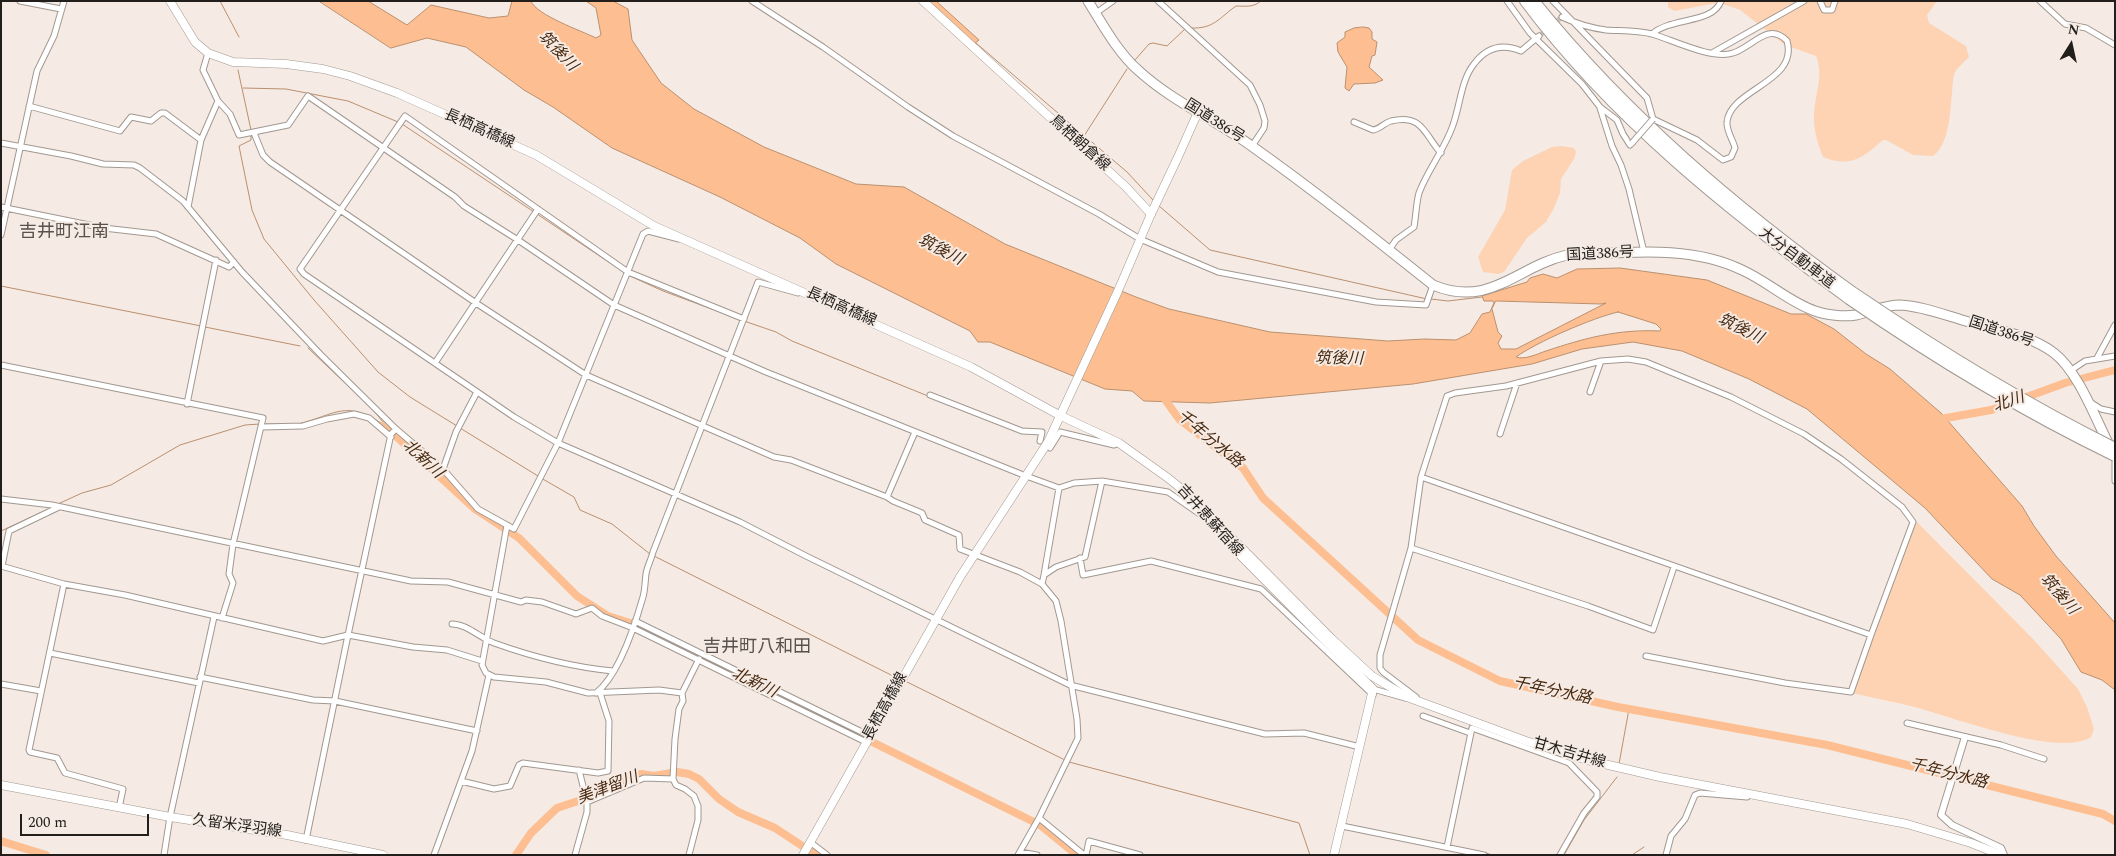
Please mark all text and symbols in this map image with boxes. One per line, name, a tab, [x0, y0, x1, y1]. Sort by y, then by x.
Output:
text: N	[2066, 18, 2081, 41]
north arrow	[2046, 20, 2096, 70]
water label: 筑後川	[533, 28, 581, 76]
street label: 国道386号	[1181, 96, 1247, 148]
street label: 長栖高橋線	[441, 107, 517, 153]
street label: 鳥栖朝倉線	[1045, 112, 1113, 176]
district label: 吉井町江南	[19, 222, 109, 244]
street label: 大分自動車道	[1755, 225, 1837, 293]
water label: 筑後川	[914, 232, 966, 270]
street label: 国道386号	[1566, 244, 1634, 266]
street label: 長栖高橋線	[803, 285, 879, 331]
water label: 筑後川	[1714, 311, 1766, 349]
street label: 国道386号	[1966, 314, 2036, 352]
water label: 筑後川	[1315, 350, 1363, 370]
water label: 北川	[1991, 389, 2027, 417]
water label: 千年分水路	[1172, 407, 1246, 473]
water label: 北新川	[398, 437, 446, 483]
street label: 吉井恵蘇宿線	[1172, 482, 1246, 560]
water label: 筑後川	[2035, 571, 2081, 619]
district label: 吉井町八和田	[703, 637, 811, 659]
water label: 北新川	[728, 665, 780, 703]
street label: 長栖高橋線	[860, 670, 912, 744]
water label: 千年分水路	[1511, 674, 1593, 710]
street label: 甘木吉井線	[1530, 735, 1608, 773]
water label: 千年分水路	[1907, 756, 1989, 794]
water label: 美津留川	[575, 769, 641, 809]
scale bar	[22, 804, 151, 836]
text: 200 m	[28, 811, 67, 834]
street label: 久留米浮羽線	[191, 812, 283, 842]

